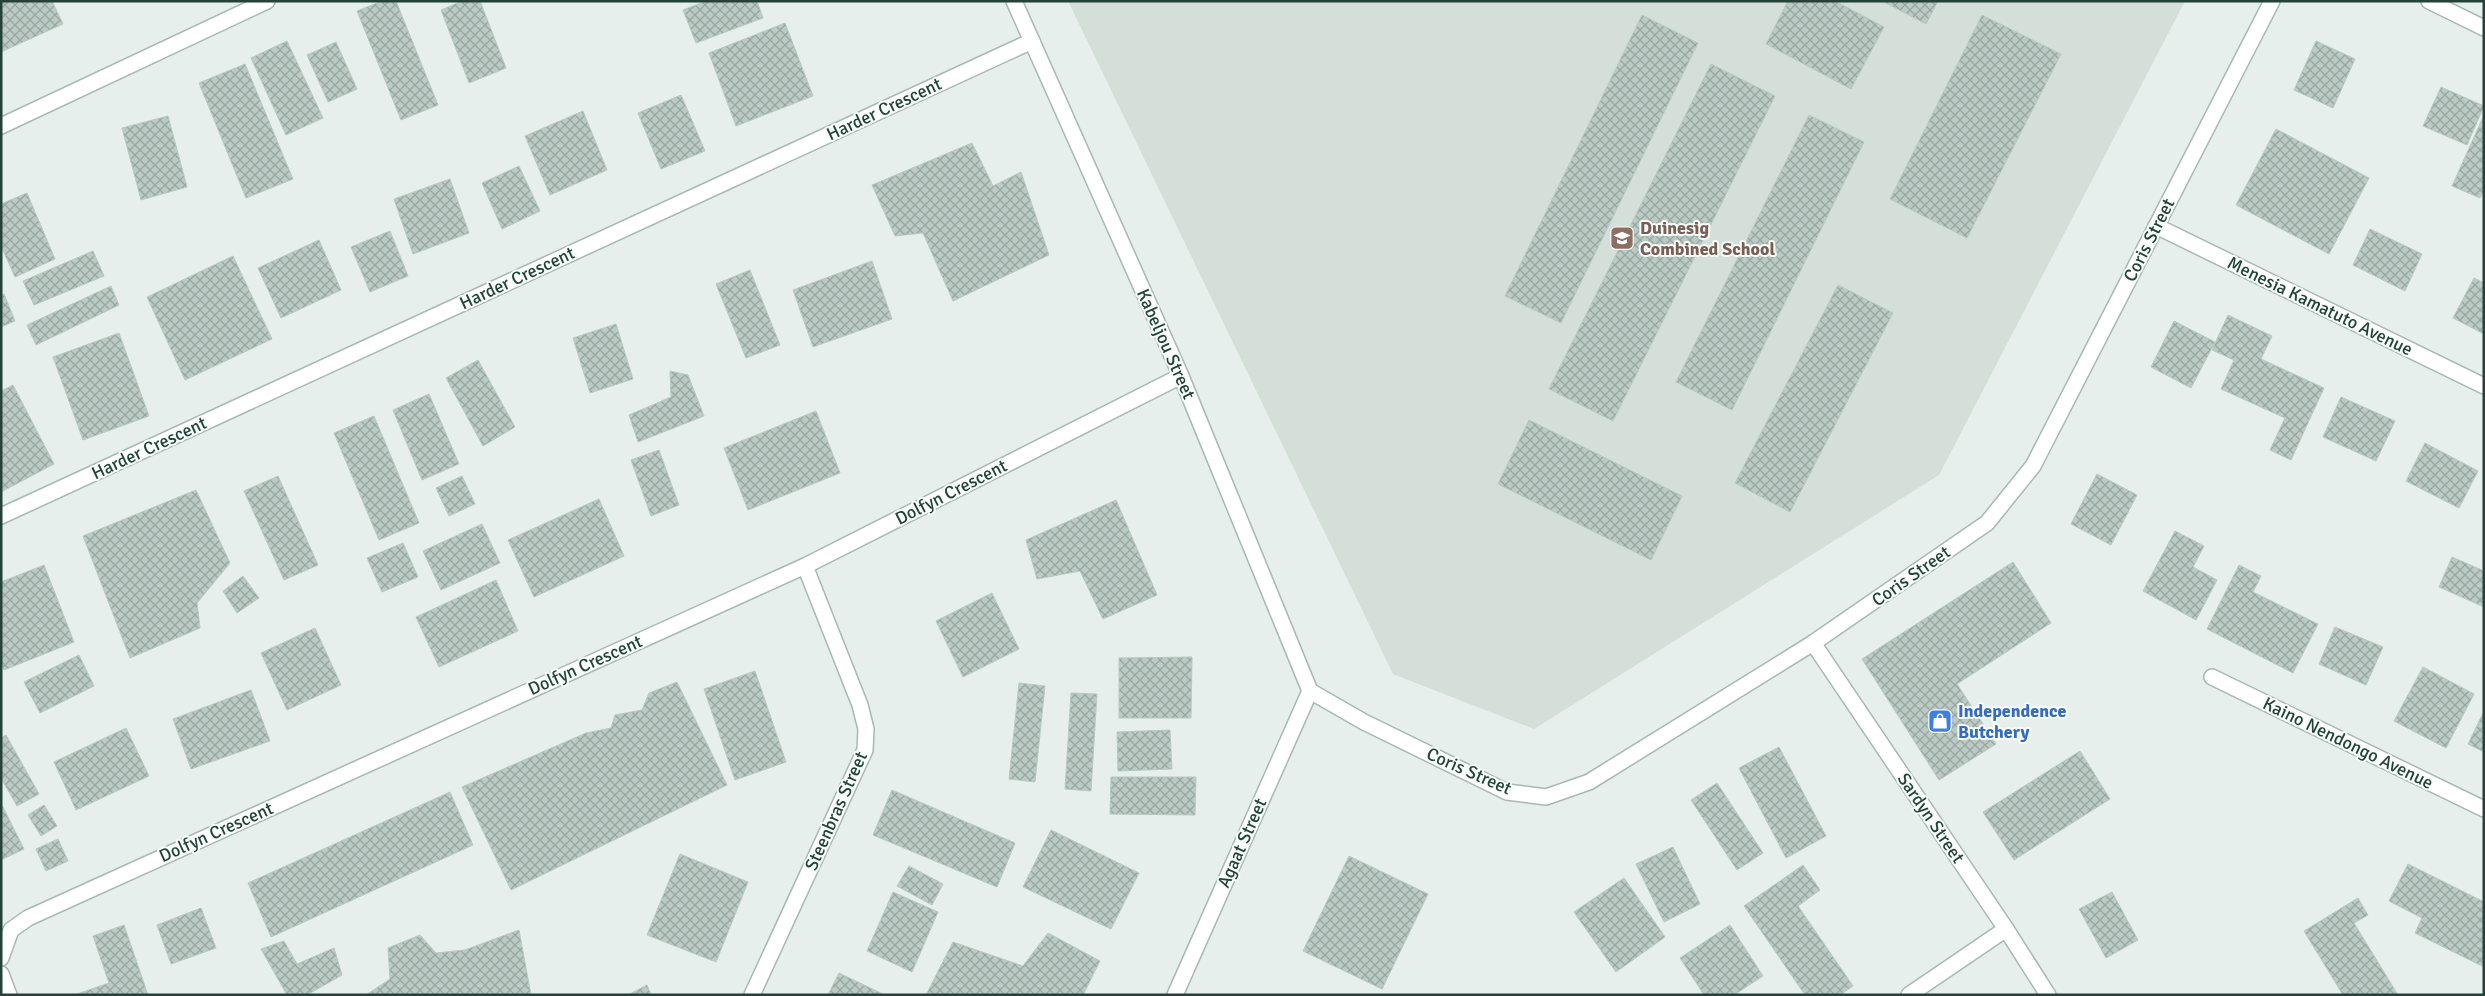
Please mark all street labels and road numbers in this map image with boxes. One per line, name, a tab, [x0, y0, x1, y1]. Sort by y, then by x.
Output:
street label: Harder Crescent	[823, 73, 945, 145]
street label: Coris Street	[2119, 195, 2179, 285]
street label: Harder Crescent	[456, 242, 578, 314]
street label: Menesia Kamatuto Avenue	[2224, 252, 2416, 360]
street label: Kabeljou Street	[1132, 285, 1200, 403]
street label: Harder Crescent	[88, 412, 210, 484]
street label: Dolfyn Crescent	[891, 454, 1011, 530]
street label: Coris Street	[1868, 541, 1954, 611]
street label: Dolfyn Crescent	[525, 630, 645, 700]
street label: Kaino Nendongo Avenue	[2259, 692, 2437, 794]
street label: Coris Street	[1423, 743, 1515, 799]
street label: Steenbras Street	[800, 748, 872, 874]
street label: Sardyn Street	[1893, 769, 1969, 867]
street label: Agaat Street	[1213, 795, 1271, 891]
street label: Dolfyn Crescent	[156, 797, 276, 867]

